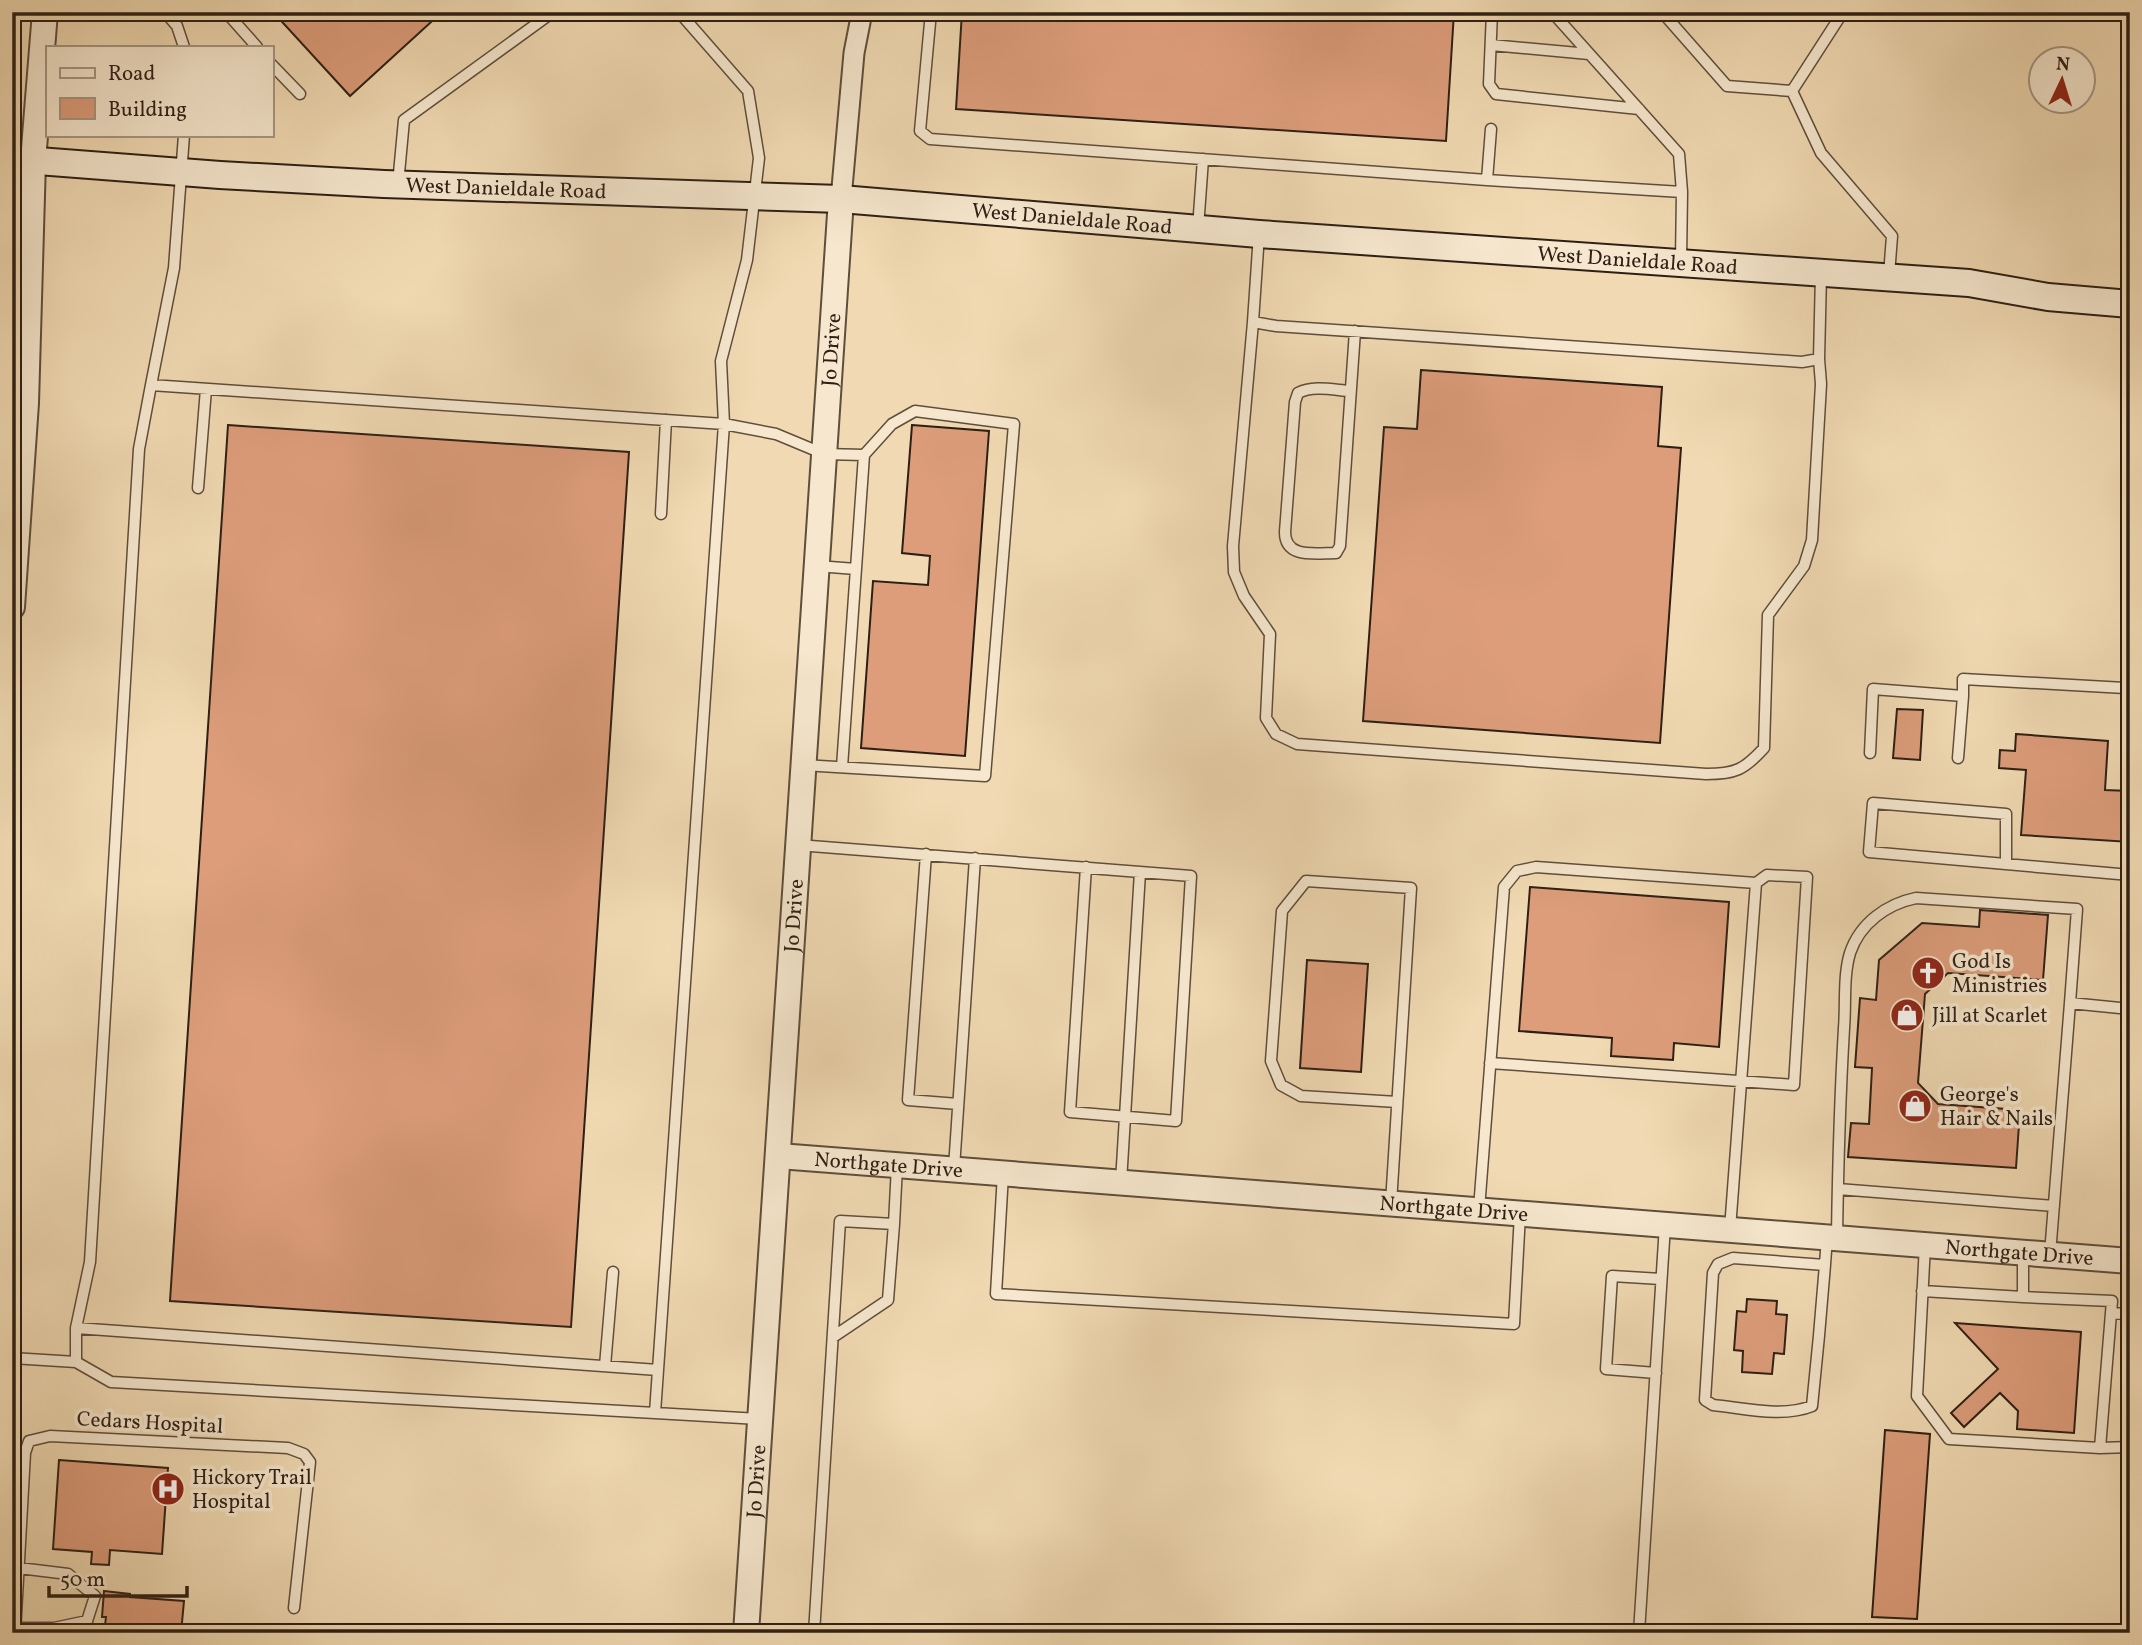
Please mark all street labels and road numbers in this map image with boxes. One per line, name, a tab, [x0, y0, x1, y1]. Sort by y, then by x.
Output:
street label: West Danieldale Road	[405, 172, 607, 207]
street label: West Danieldale Road	[971, 197, 1173, 243]
street label: West Danieldale Road	[1536, 240, 1739, 283]
street label: Jo Drive	[816, 312, 849, 388]
street label: Jo Drive	[778, 878, 812, 953]
street label: Northgate Drive	[813, 1146, 964, 1186]
street label: Northgate Drive	[1378, 1190, 1529, 1230]
street label: Northgate Drive	[1944, 1234, 2095, 1274]
street label: Cedars Hospital	[76, 1405, 224, 1442]
street label: Jo Drive	[741, 1444, 774, 1519]

